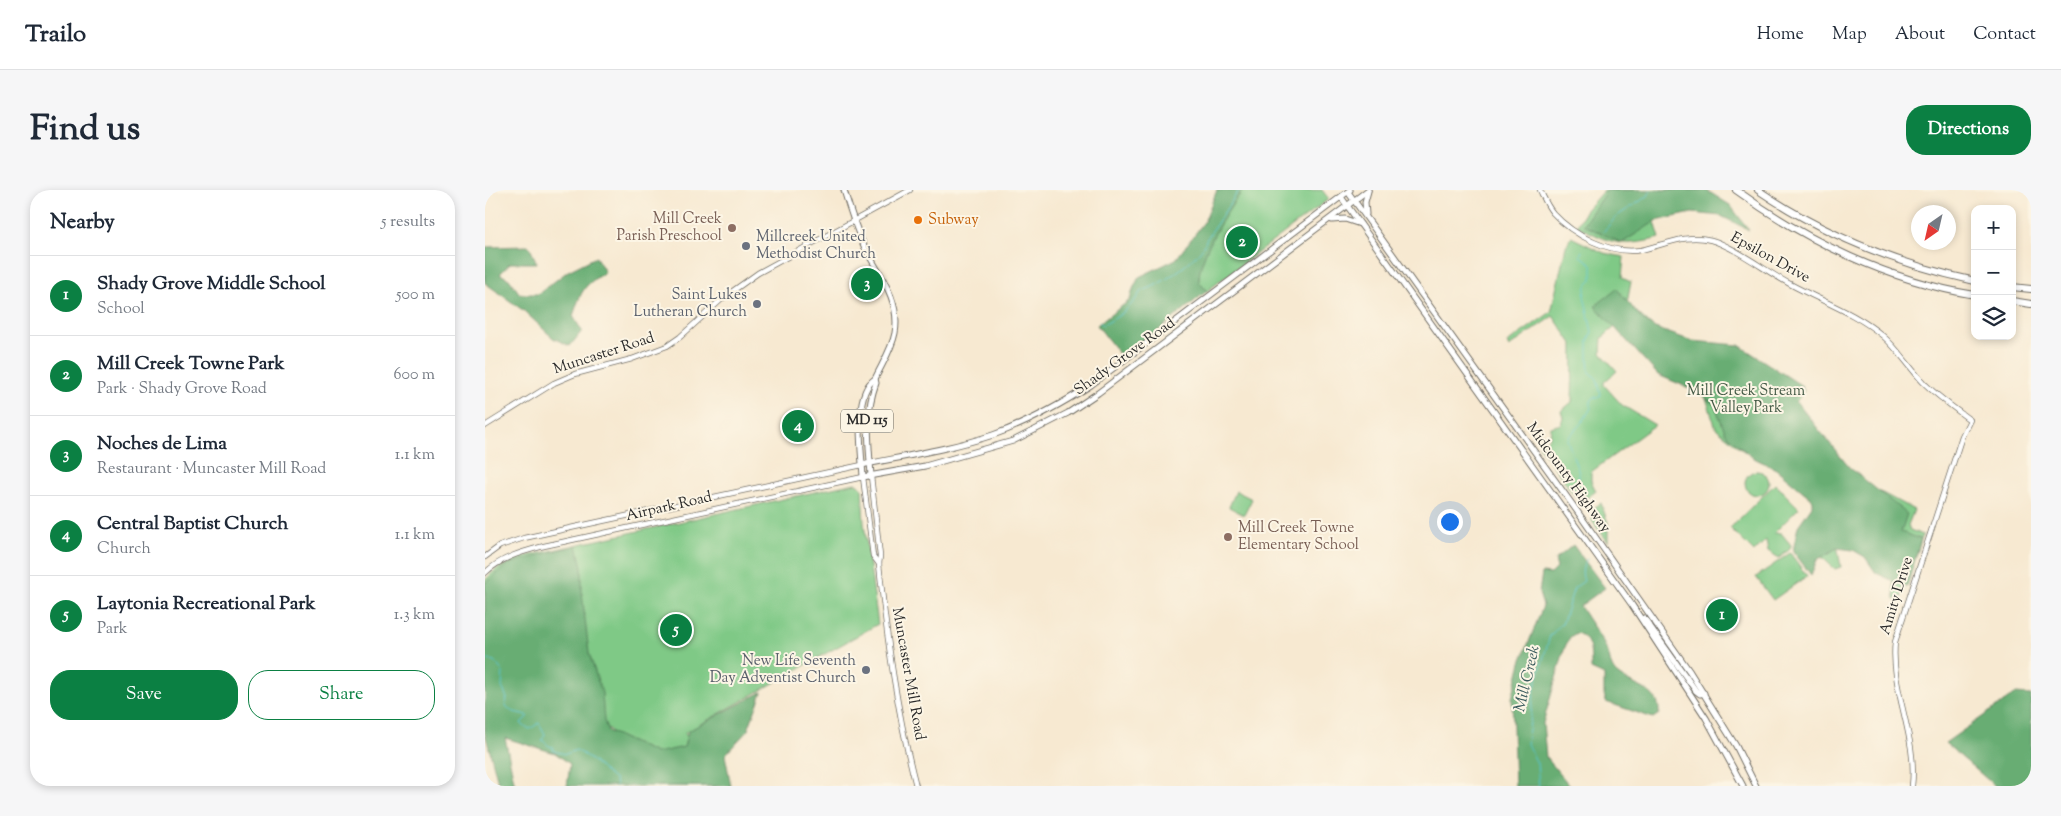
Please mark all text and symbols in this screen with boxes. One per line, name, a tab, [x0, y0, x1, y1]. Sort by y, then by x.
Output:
text: Trailo	[25, 18, 86, 52]
text: Home	[1757, 22, 1804, 48]
text: Map	[1832, 22, 1867, 48]
text: About	[1895, 22, 1945, 48]
text: Contact	[1973, 22, 2036, 48]
text: Find us	[30, 105, 140, 156]
button: Directions	[1906, 105, 2031, 155]
north arrow	[1911, 205, 1956, 250]
map controls	[1971, 205, 2016, 340]
button: +	[1971, 205, 2016, 250]
text: Nearby	[50, 208, 115, 238]
place label: Mill Creek Parish Preschool	[617, 209, 722, 247]
place label: Subway	[928, 210, 979, 231]
text: 5 results	[381, 211, 435, 234]
marker: Subway	[912, 214, 924, 226]
marker: Mill Creek Parish Preschool	[726, 222, 738, 234]
pin: 2	[1226, 223, 1258, 261]
place label: Millcreek United Methodist Church	[756, 227, 876, 265]
street label: Epsilon Drive	[1726, 228, 1814, 289]
marker: Millcreek United Methodist Church	[740, 240, 752, 252]
button: −	[1971, 250, 2016, 295]
pin: 3	[851, 265, 883, 303]
text: Shady Grove Middle School	[97, 271, 326, 298]
text: 1	[63, 284, 69, 307]
text: 500 m	[396, 284, 435, 307]
place label: Saint Lukes Lutheran Church	[633, 285, 747, 323]
button: layers	[1971, 295, 2016, 340]
text: School	[97, 298, 145, 321]
marker: Saint Lukes Lutheran Church	[751, 298, 763, 310]
street label: Shady Grove Road	[1070, 313, 1180, 401]
street label: Muncaster Road	[551, 328, 658, 380]
text: Mill Creek Towne Park	[97, 351, 285, 378]
text: 2	[62, 364, 70, 387]
text: 600 m	[393, 364, 435, 387]
text: Park · Shady Grove Road	[97, 378, 267, 401]
park label: Mill Creek Stream Valley Park	[1687, 381, 1806, 419]
pin: 4	[782, 407, 814, 445]
road number: MD 115	[841, 410, 893, 432]
street label: Midcounty Highway	[1521, 418, 1616, 538]
text: Noches de Lima	[97, 431, 227, 458]
text: 3	[63, 444, 69, 467]
text: 1.1 km	[395, 444, 435, 467]
text: Restaurant · Muncaster Mill Road	[97, 458, 326, 481]
street label: Airpark Road	[624, 487, 715, 527]
your location	[1437, 509, 1463, 535]
text: Central Baptist Church	[97, 511, 288, 538]
place label: Mill Creek Towne Elementary School	[1238, 518, 1359, 556]
text: 4	[62, 524, 70, 547]
text: 1.1 km	[395, 524, 435, 547]
marker: Mill Creek Towne Elementary School	[1222, 531, 1234, 543]
text: Church	[97, 538, 151, 561]
street label: Amity Drive	[1875, 554, 1919, 638]
text: Laytonia Recreational Park	[97, 591, 316, 618]
pin: 1	[1706, 596, 1738, 634]
text: 5	[63, 604, 69, 627]
text: 1.3 km	[394, 604, 435, 627]
street label: Muncaster Mill Road	[886, 606, 930, 743]
pin: 5	[660, 611, 692, 649]
text: Park	[97, 618, 128, 641]
water label: Mill Creek	[1509, 644, 1547, 714]
place label: New Life Seventh Day Adventist Church	[710, 651, 856, 689]
marker: New Life Seventh Day Adventist Church	[860, 664, 872, 676]
button: Save	[50, 670, 238, 720]
button: Share	[248, 670, 435, 720]

